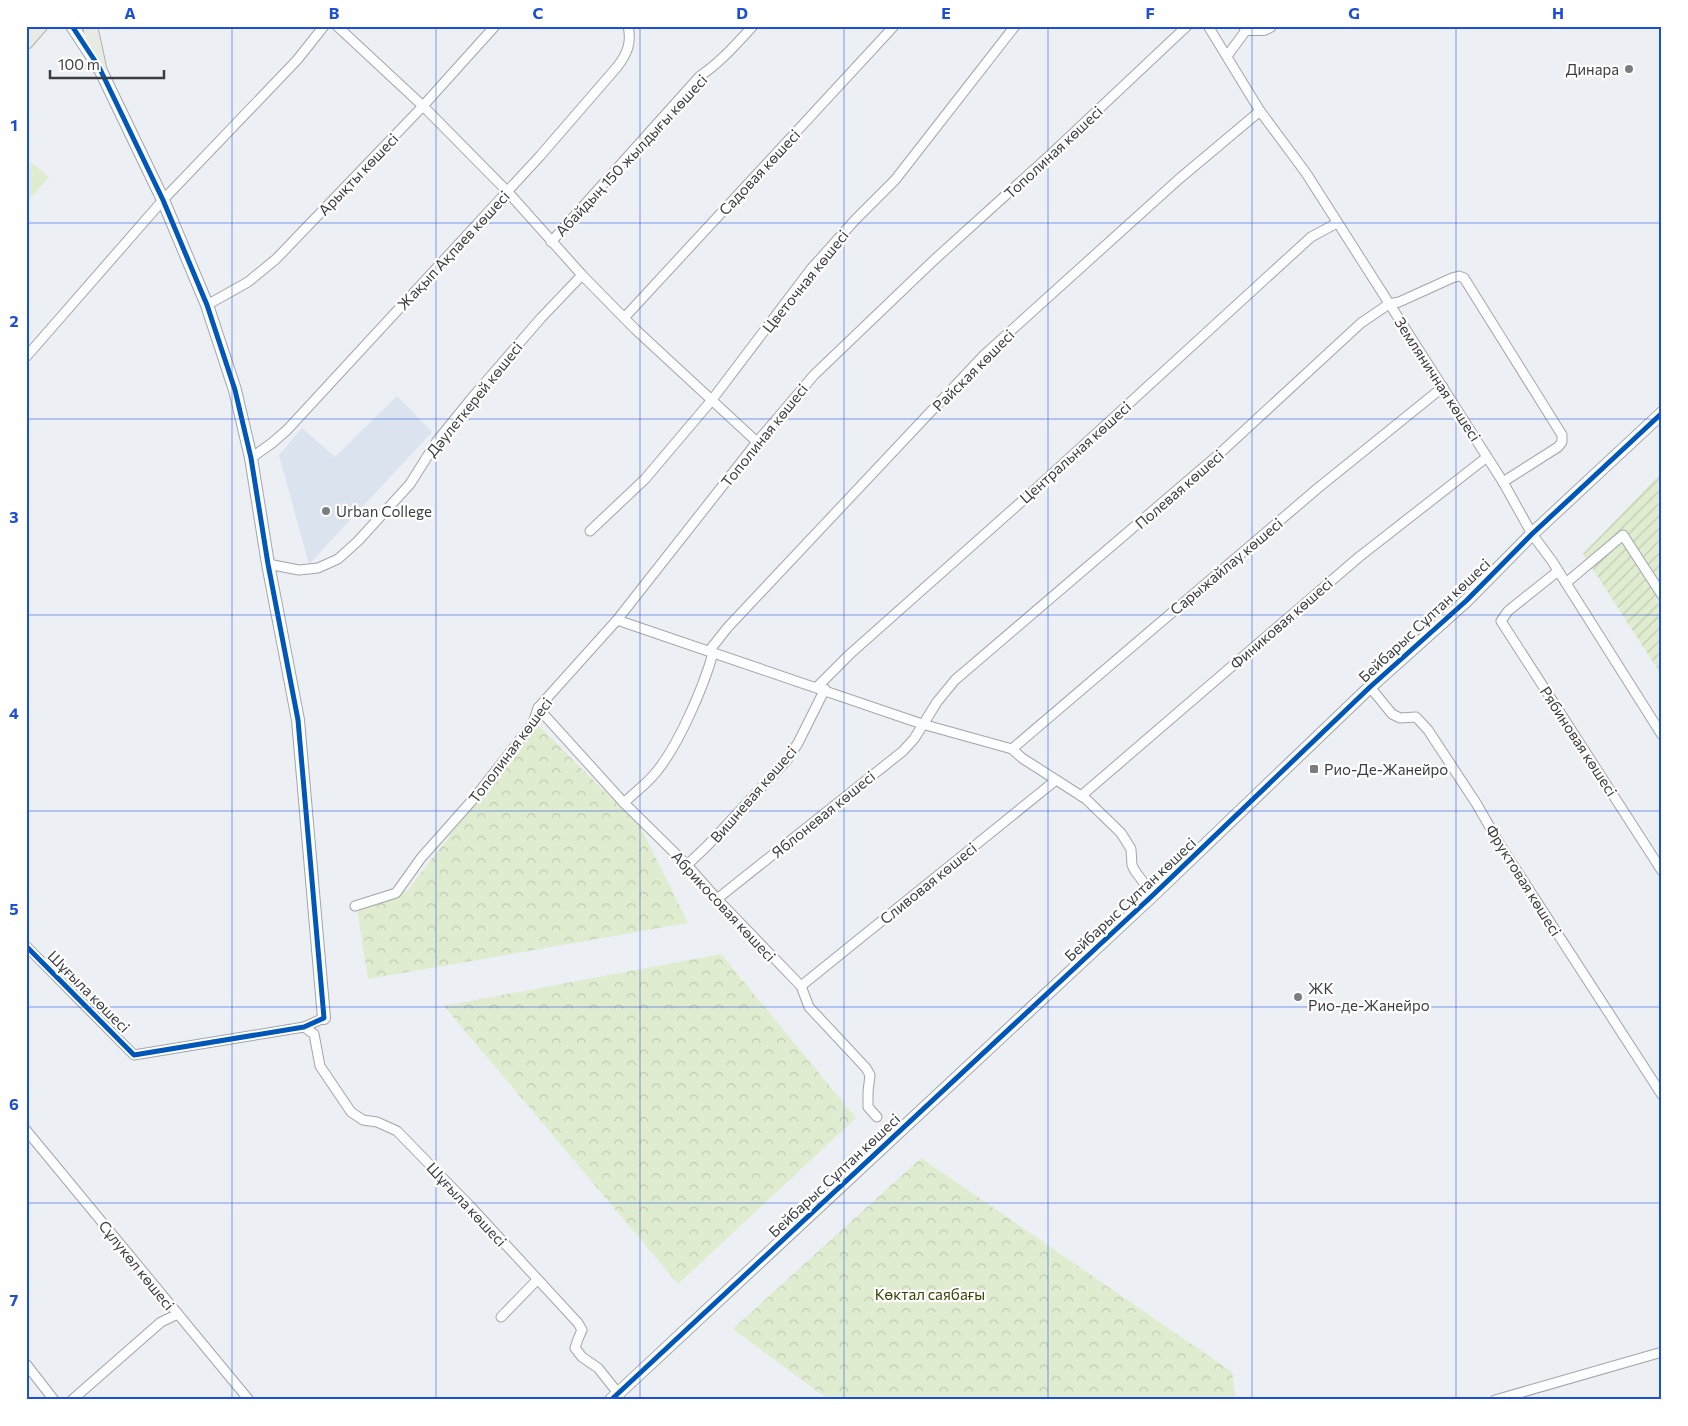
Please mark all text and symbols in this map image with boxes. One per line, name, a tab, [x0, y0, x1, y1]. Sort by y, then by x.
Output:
text: A	[124, 3, 136, 22]
text: B	[329, 3, 340, 22]
text: C	[533, 3, 544, 22]
text: D	[736, 3, 748, 22]
text: E	[941, 3, 951, 22]
text: F	[1145, 3, 1155, 22]
text: G	[1348, 3, 1360, 22]
text: H	[1552, 3, 1564, 22]
scale bar	[50, 48, 164, 80]
text: 100 m	[58, 55, 100, 73]
place label: Динара	[1566, 60, 1619, 78]
marker: Динара	[1623, 63, 1635, 75]
street label: Абайдың 150 жылдығы көшесі	[551, 71, 711, 239]
street label: Тополиная көшесі	[1000, 102, 1106, 202]
text: 1	[10, 115, 18, 134]
street label: Садовая көшесі	[715, 125, 803, 219]
street label: Арықты көшесі	[314, 129, 402, 219]
street label: Жақып Ақпаев көшесі	[393, 187, 513, 313]
street label: Цветочная көшесі	[758, 226, 852, 336]
text: 2	[9, 311, 19, 330]
street label: Земляничная көшесі	[1391, 314, 1485, 444]
street label: Райская көшесі	[928, 325, 1018, 415]
street label: Дәулеткерей көшесі	[422, 338, 526, 460]
street label: Тополиная көшесі	[717, 380, 811, 490]
street label: Центральная көшесі	[1016, 397, 1134, 507]
street label: Полевая көшесі	[1131, 446, 1227, 532]
place label: Urban College	[336, 502, 432, 520]
marker: Urban College	[320, 505, 332, 517]
text: 3	[9, 507, 19, 526]
street label: Сарыжайлау көшесі	[1166, 514, 1286, 618]
street label: Бейбарыс Сұлтан көшесі	[1355, 554, 1493, 686]
street label: Финиковая көшесі	[1226, 574, 1336, 672]
street label: Рябиновая көшесі	[1537, 683, 1621, 799]
street label: Тополиная көшесі	[464, 694, 556, 806]
text: 4	[9, 703, 19, 722]
street label: Вишневая көшесі	[706, 742, 800, 846]
place label: Рио-Де-Жанейро	[1324, 760, 1448, 778]
marker: Рио-Де-Жанейро	[1308, 763, 1320, 775]
street label: Яблоневая көшесі	[768, 767, 878, 861]
street label: Фруктовая көшесі	[1482, 821, 1566, 939]
street label: Бейбарыс Сұлтан көшесі	[1061, 833, 1199, 965]
street label: Сливовая көшесі	[876, 838, 980, 928]
street label: Абрикосовая көшесі	[668, 847, 780, 965]
text: 5	[9, 899, 19, 918]
street label: Шұғыла көшесі	[44, 946, 134, 1036]
place label: ЖК Рио-де-Жанейро	[1308, 979, 1430, 1014]
marker: ЖК Рио-де-Жанейро	[1292, 991, 1304, 1003]
text: 6	[9, 1094, 19, 1113]
street label: Бейбарыс Сұлтан көшесі	[765, 1109, 903, 1241]
street label: Шұғыла көшесі	[423, 1158, 511, 1250]
street label: Сұлукөл көшесі	[95, 1217, 179, 1313]
park label: Көктал саябағы	[875, 1285, 985, 1303]
text: 7	[10, 1290, 19, 1309]

